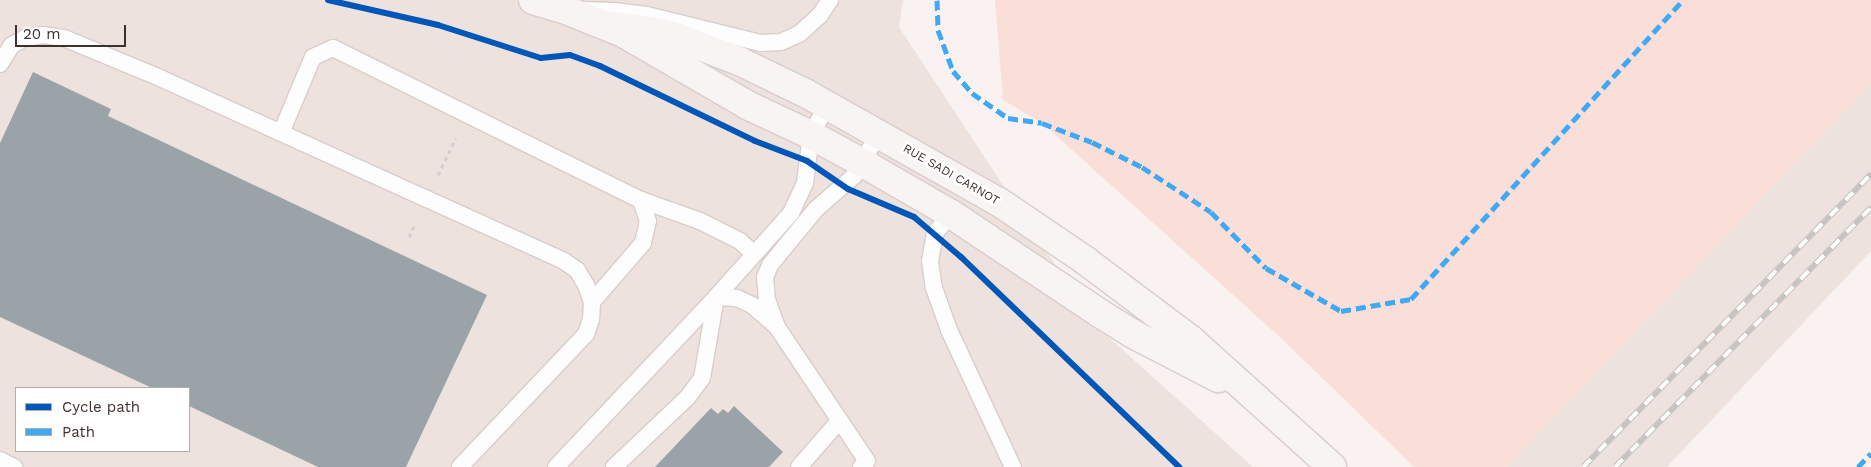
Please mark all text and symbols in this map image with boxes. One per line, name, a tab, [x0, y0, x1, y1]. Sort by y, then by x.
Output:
scale bar	[18, 15, 129, 47]
text: 20 m	[23, 25, 61, 43]
street label: RUE SADI CARNOT	[900, 142, 1002, 208]
legend	[15, 387, 190, 452]
text: Cycle path	[62, 398, 140, 416]
text: Path	[62, 423, 95, 441]

